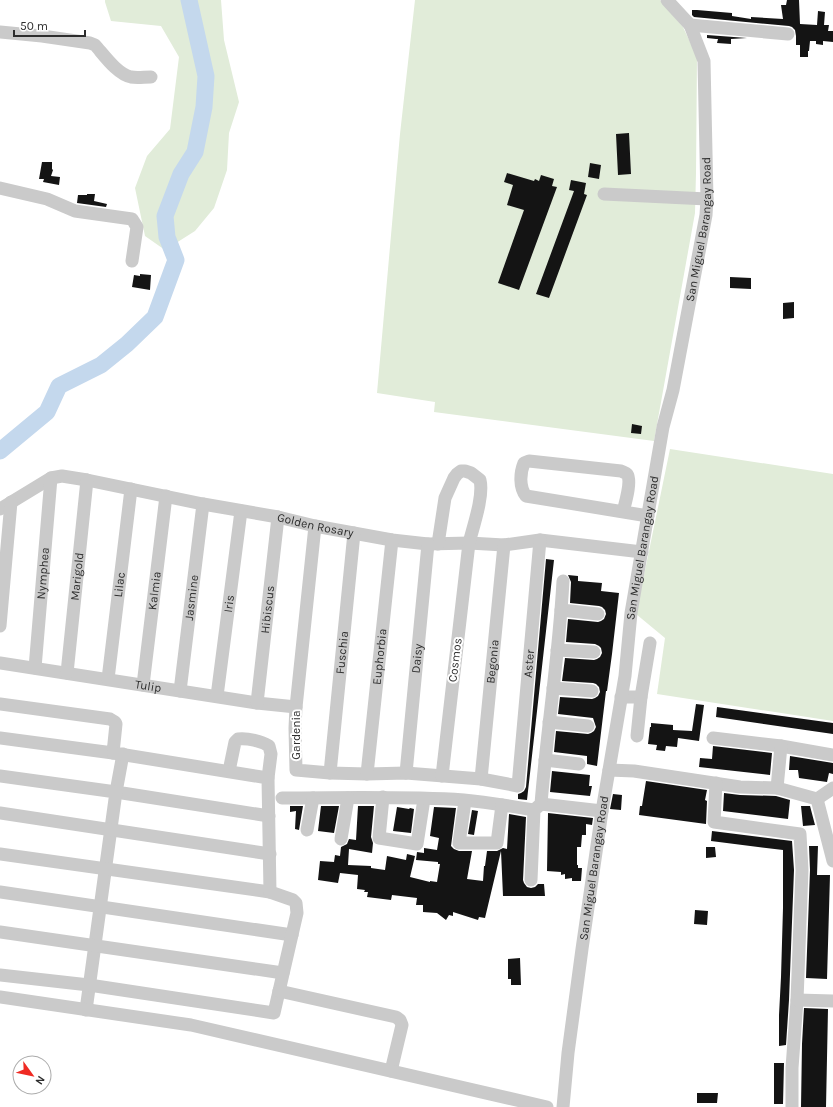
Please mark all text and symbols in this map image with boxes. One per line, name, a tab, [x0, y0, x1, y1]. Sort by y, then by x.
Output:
scale bar	[14, 12, 85, 38]
text: 50 m	[20, 19, 48, 33]
street label: San Miguel Barangay Road	[683, 157, 714, 303]
street label: San Miguel Barangay Road	[623, 475, 661, 620]
street label: Golden Rosary	[276, 510, 355, 540]
street label: Nymphea	[34, 547, 52, 600]
street label: Marigold	[68, 552, 86, 601]
street label: Lilac	[111, 571, 128, 598]
street label: Kalmia	[145, 571, 164, 611]
street label: Jasmine	[182, 574, 201, 621]
street label: Hibiscus	[258, 585, 277, 634]
street label: Iris	[221, 594, 237, 613]
street label: Euphorbia	[370, 628, 389, 686]
street label: Fuschia	[333, 630, 351, 675]
street label: Cosmos	[445, 637, 465, 683]
street label: Begonia	[483, 639, 502, 684]
street label: Daisy	[409, 643, 425, 674]
street label: Aster	[521, 648, 537, 678]
street label: Tulip	[134, 677, 162, 695]
street label: Gardenia	[289, 710, 303, 760]
street label: San Miguel Barangay Road	[576, 795, 611, 941]
north arrow	[12, 1055, 52, 1095]
text: N	[32, 1073, 48, 1087]

